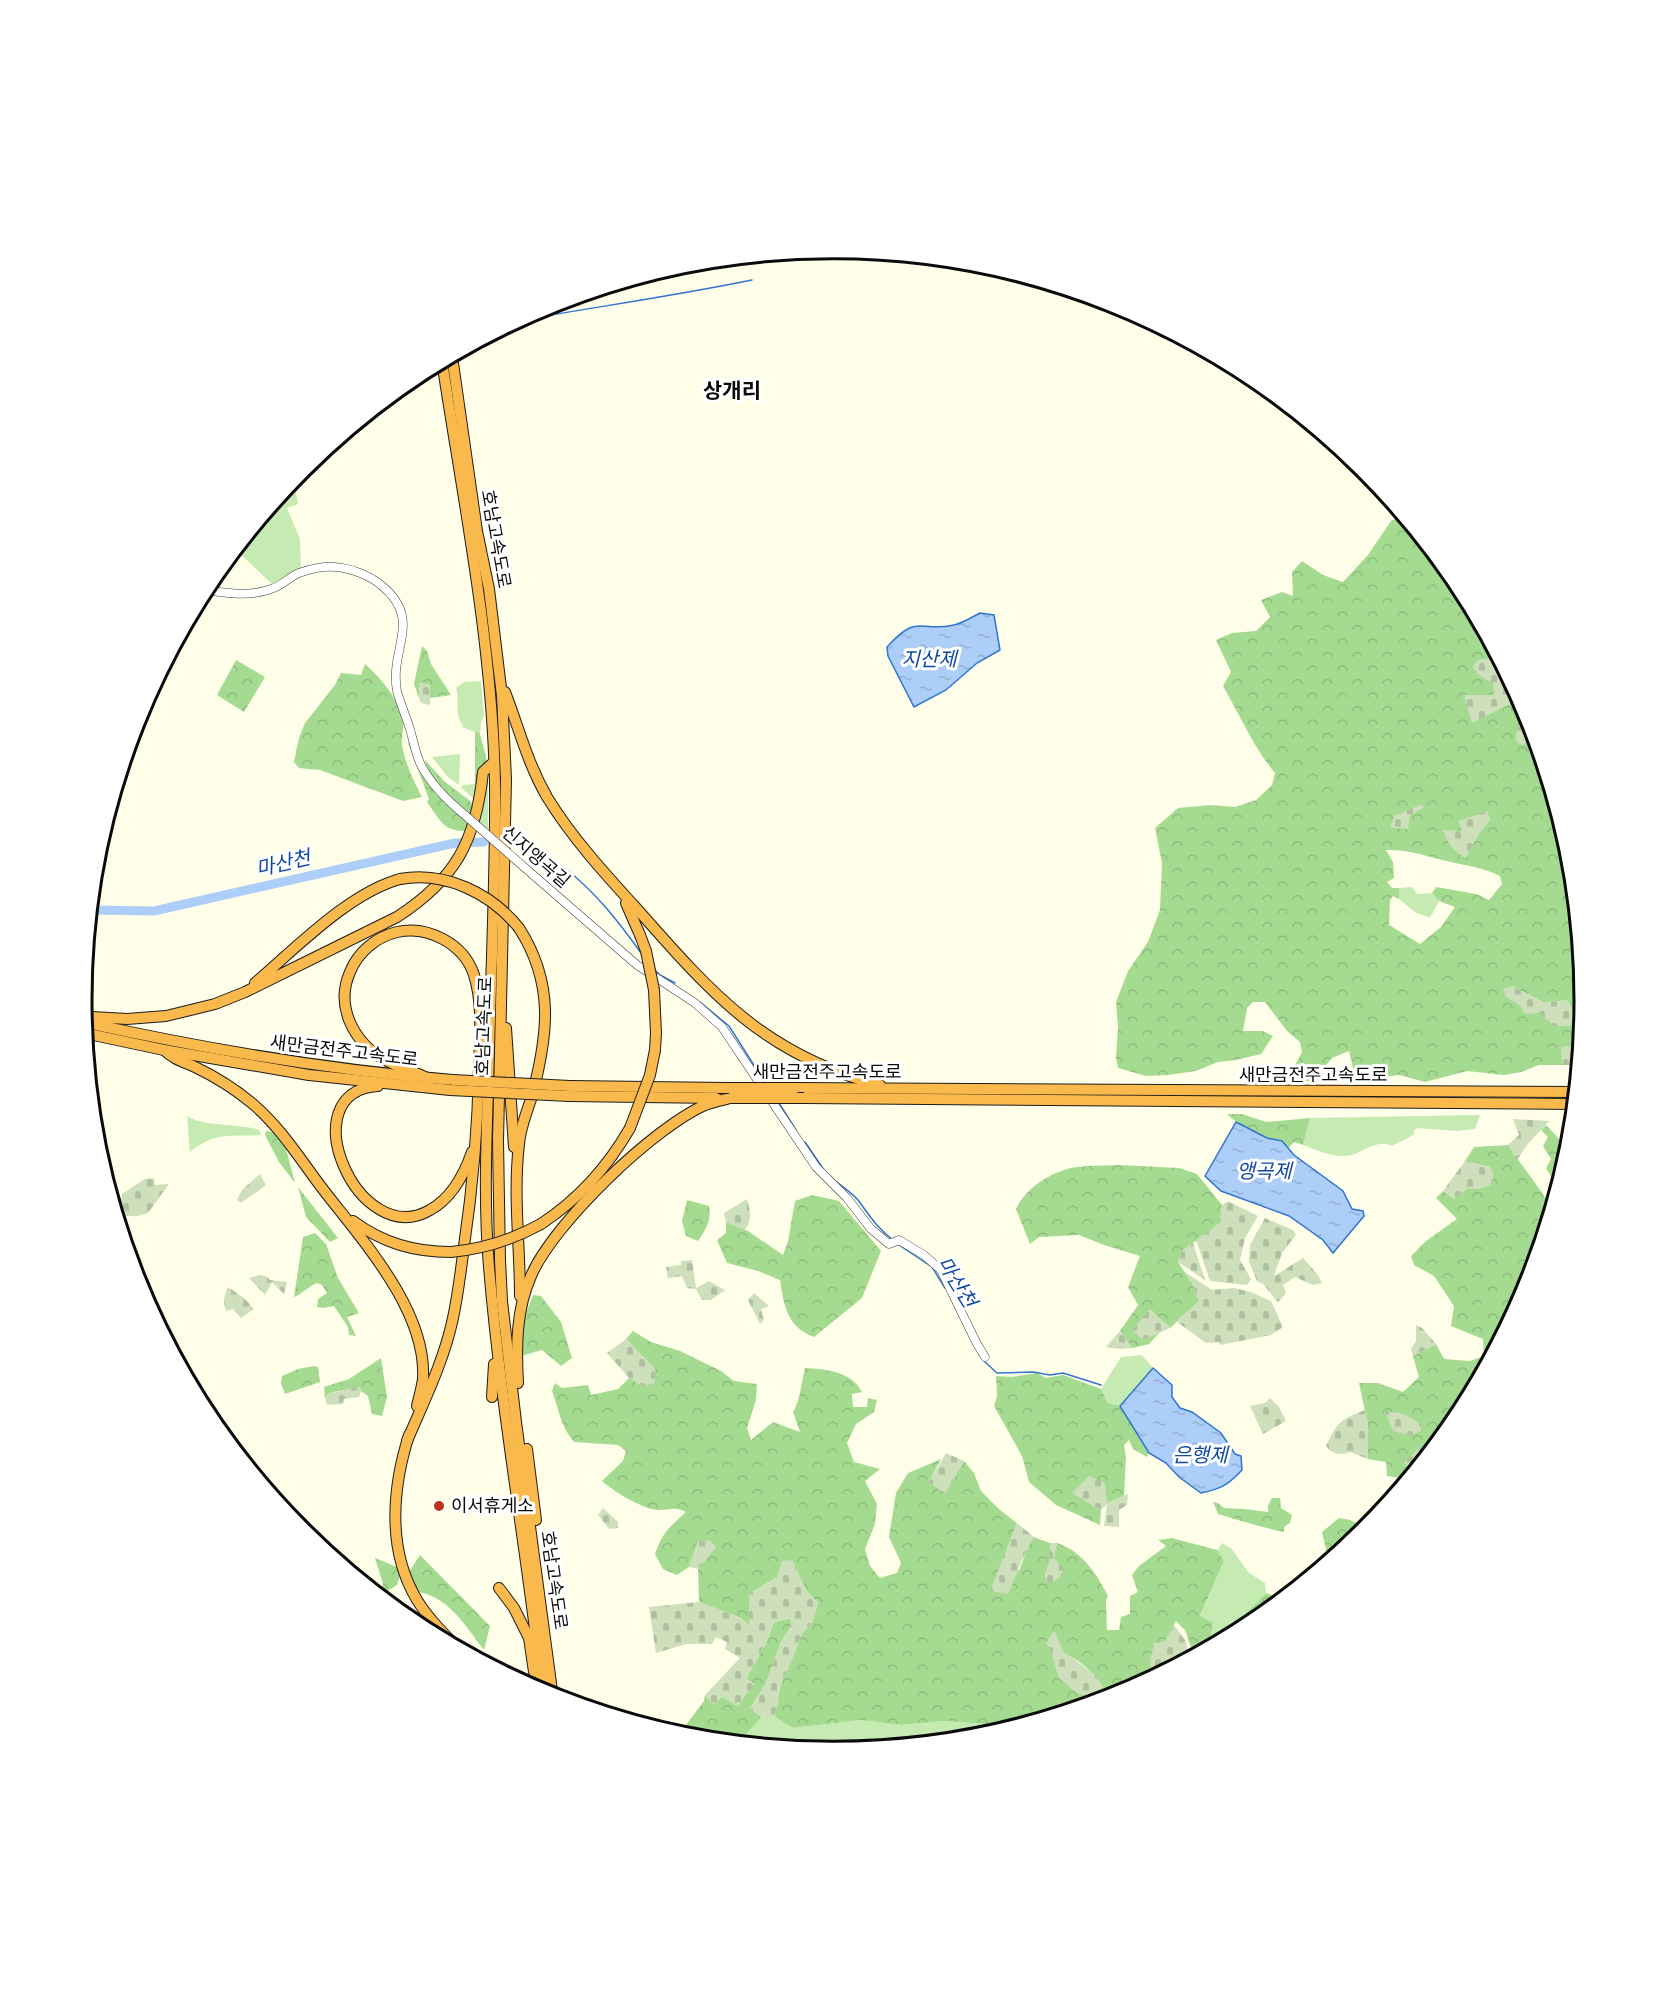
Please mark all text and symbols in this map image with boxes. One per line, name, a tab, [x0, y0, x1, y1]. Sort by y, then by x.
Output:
district label: 상개리	[703, 377, 761, 404]
street label: 호남고속도로	[477, 488, 516, 590]
water label: 지산제	[901, 646, 959, 671]
street label: 신지앵곡길	[498, 821, 575, 892]
water label: 마산천	[253, 844, 315, 881]
street label: 호남고속도로	[470, 976, 497, 1076]
street label: 새만금전주고속도로	[269, 1030, 419, 1071]
street label: 새만금전주고속도로	[752, 1060, 902, 1083]
street label: 새만금전주고속도로	[1238, 1063, 1388, 1086]
water label: 앵곡제	[1236, 1158, 1294, 1183]
water label: 마산천	[932, 1252, 984, 1314]
water label: 은행제	[1172, 1442, 1230, 1467]
place label: 이서휴게소	[451, 1494, 534, 1517]
marker: 이서휴게소	[432, 1499, 446, 1513]
street label: 호남고속도로	[536, 1529, 573, 1631]

